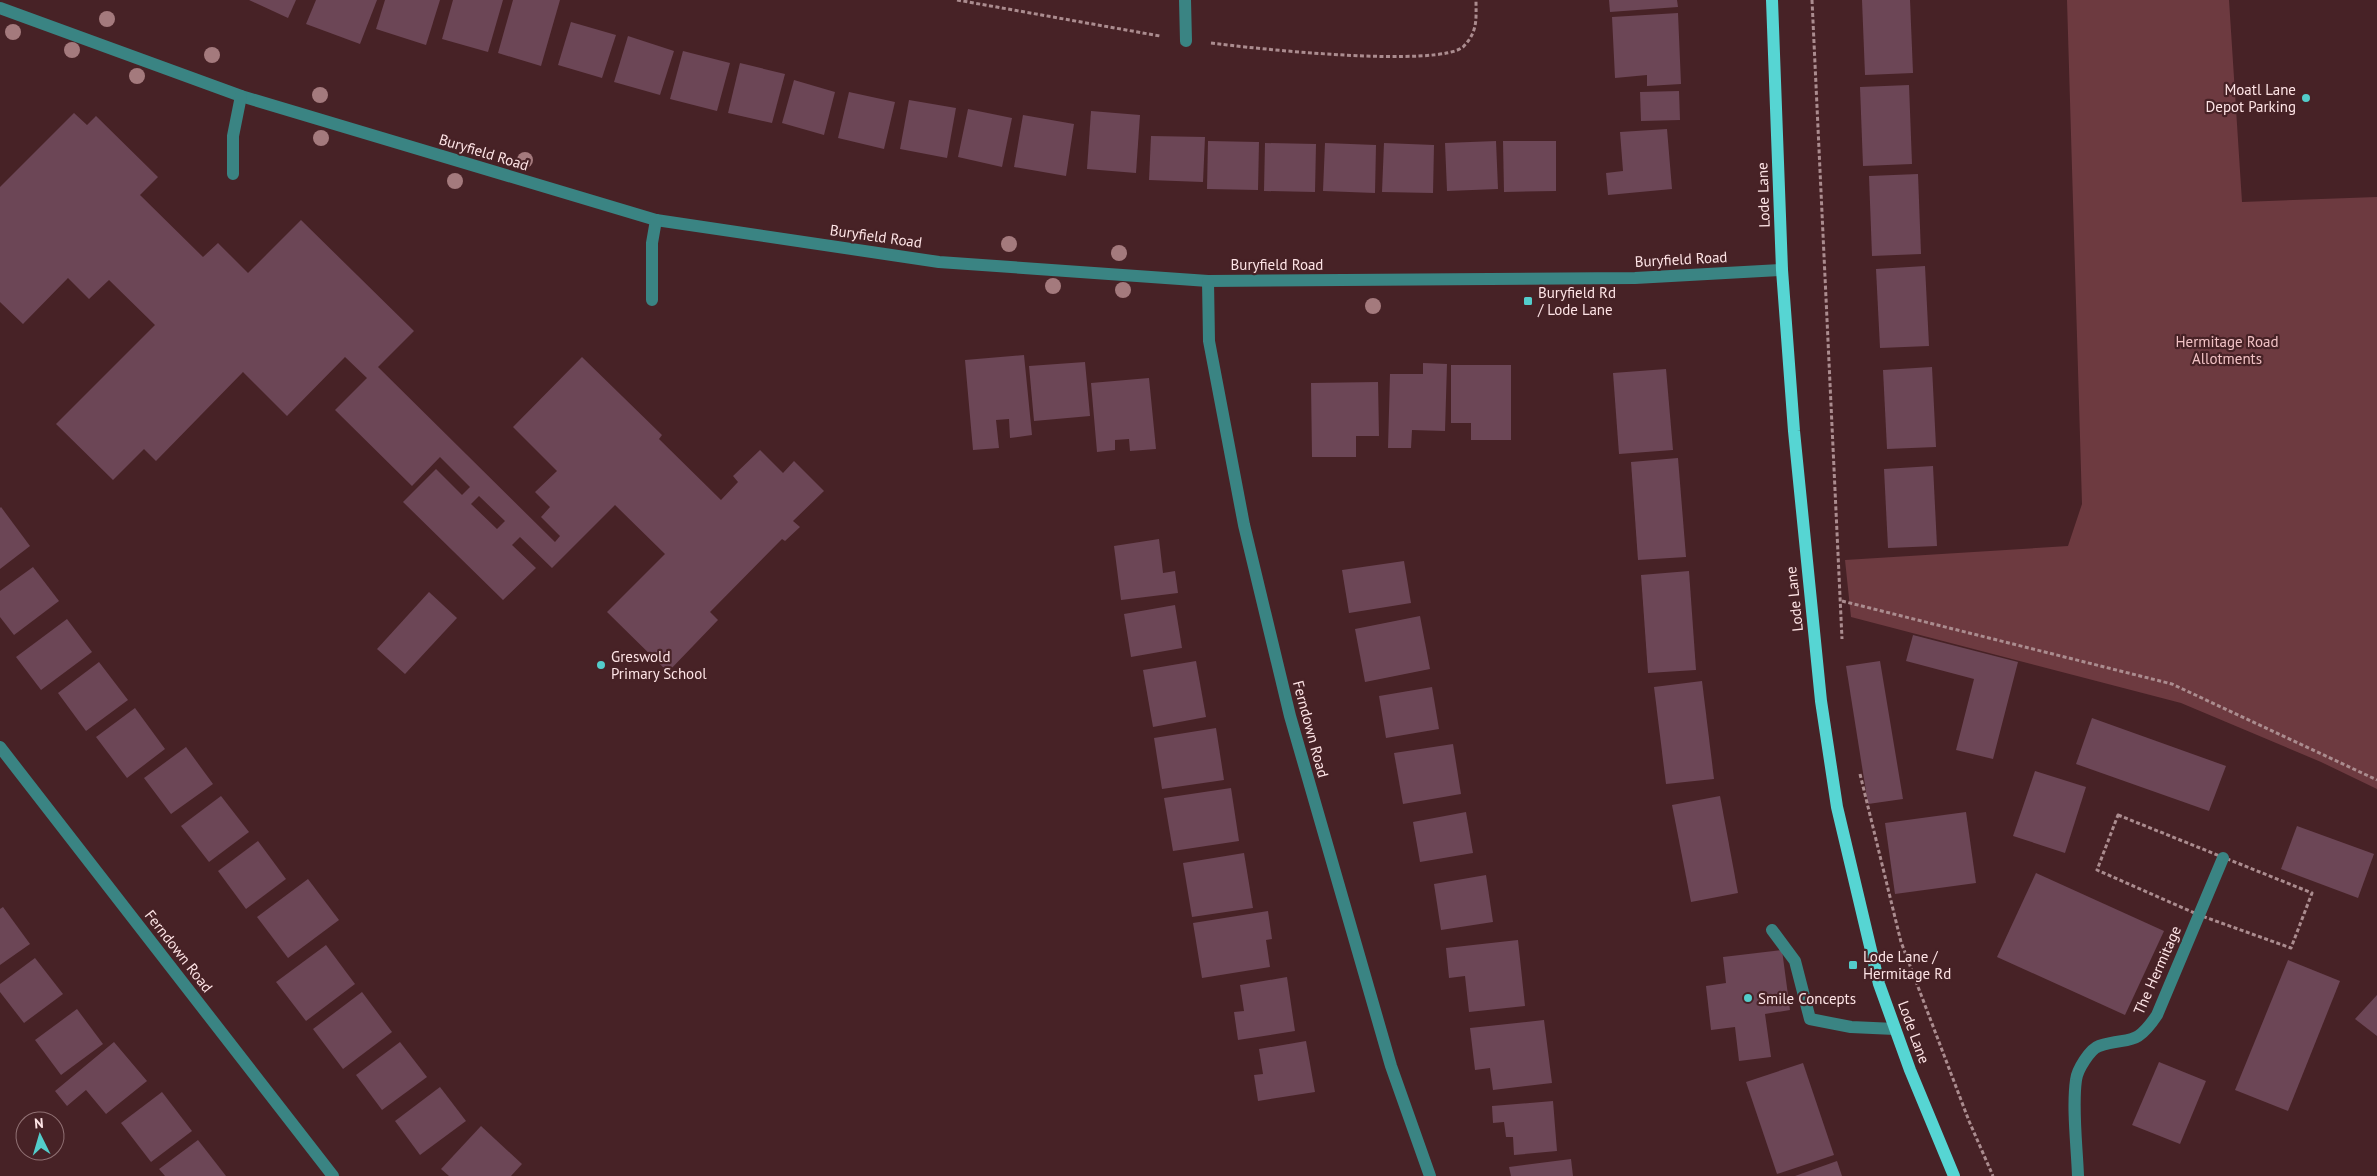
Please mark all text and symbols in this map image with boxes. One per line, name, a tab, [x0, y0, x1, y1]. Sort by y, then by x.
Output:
place label: Moatl Lane Depot Parking	[2205, 80, 2296, 116]
marker: Moatl Lane Depot Parking	[2300, 92, 2312, 104]
street label: Buryfield Road	[437, 129, 531, 175]
street label: Lode Lane	[1752, 162, 1774, 228]
street label: Buryfield Road	[829, 220, 923, 252]
street label: Buryfield Road	[1634, 247, 1728, 271]
street label: Buryfield Road	[1231, 255, 1323, 274]
place label: Buryfield Rd / Lode Lane	[1537, 283, 1616, 319]
marker: Buryfield Rd / Lode Lane	[1522, 295, 1534, 307]
park label: Hermitage Road Allotments	[2176, 332, 2278, 368]
street label: Lode Lane	[1781, 566, 1807, 632]
place label: Greswold Primary School	[611, 647, 707, 683]
marker: Greswold Primary School	[595, 659, 607, 671]
street label: Ferndown Road	[1289, 678, 1333, 780]
street label: Ferndown Road	[141, 906, 217, 996]
street label: The Hermitage	[2129, 923, 2185, 1017]
place label: Lode Lane / Hermitage Rd	[1863, 947, 1951, 983]
marker: Lode Lane / Hermitage Rd	[1847, 959, 1859, 971]
place label: Smile Concepts	[1758, 989, 1856, 1008]
marker: Smile Concepts	[1742, 992, 1754, 1004]
street label: Lode Lane	[1894, 998, 1934, 1066]
north arrow	[15, 1111, 65, 1161]
text: N	[33, 1114, 44, 1132]

